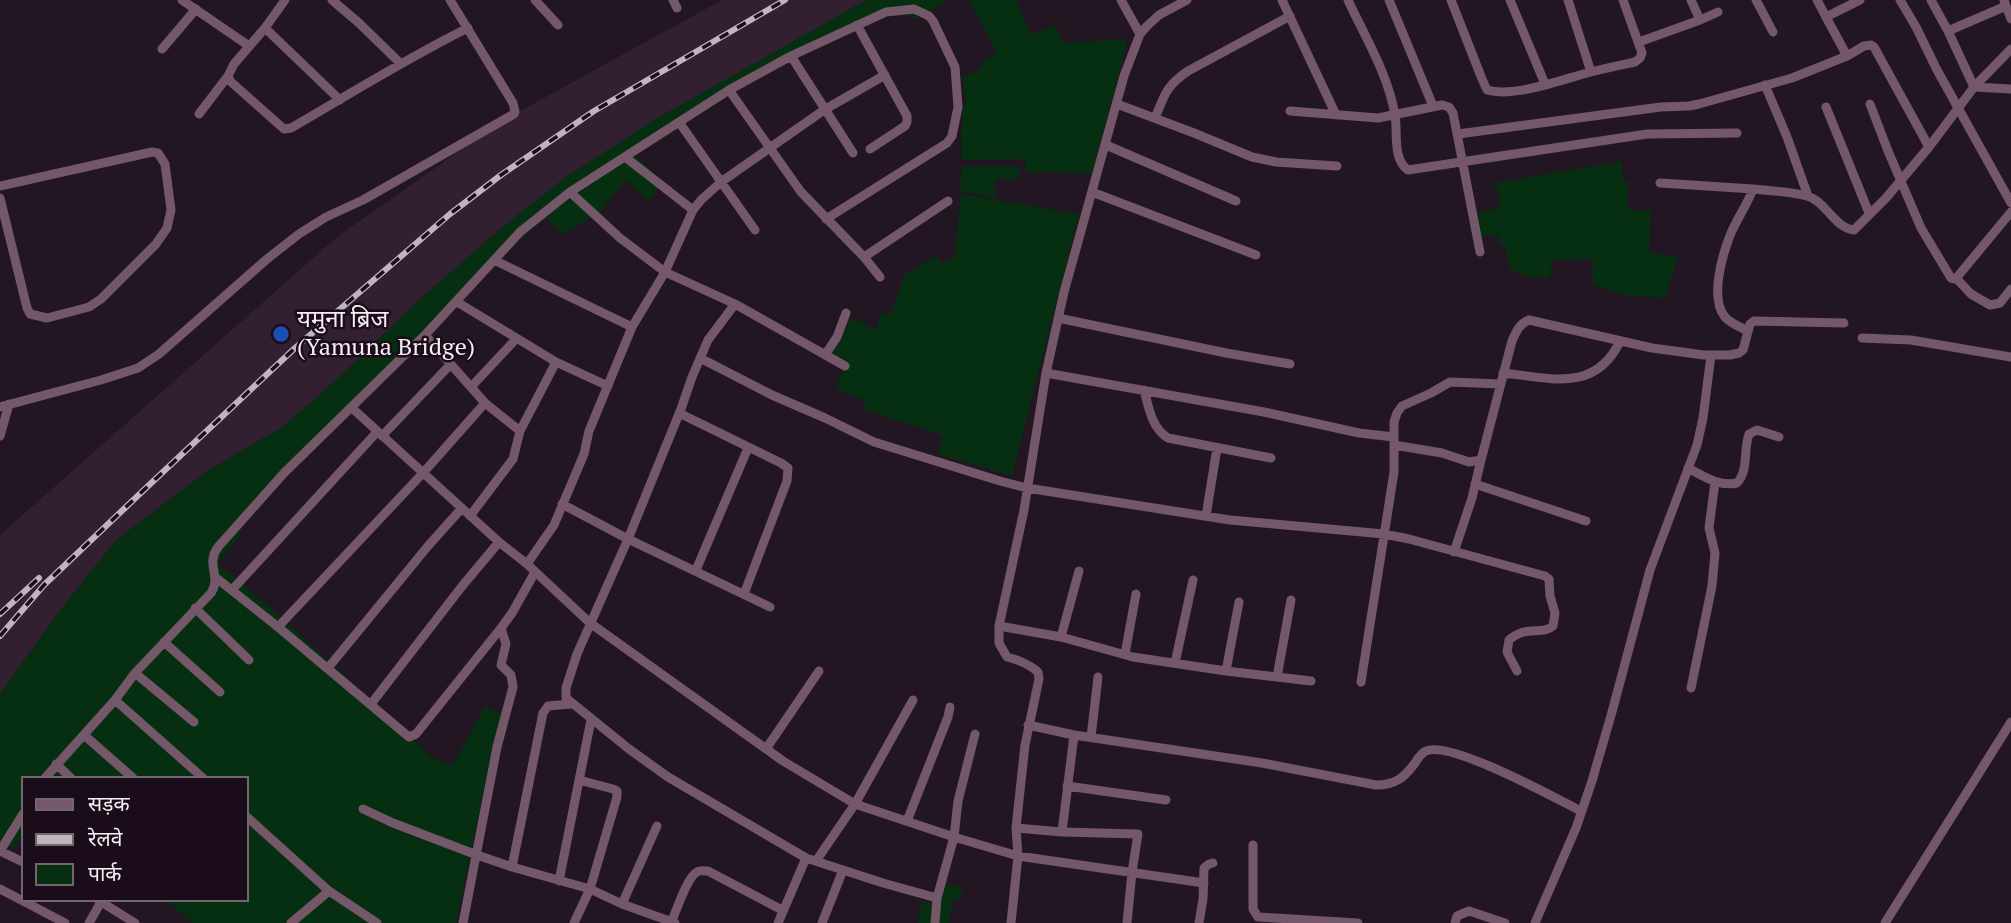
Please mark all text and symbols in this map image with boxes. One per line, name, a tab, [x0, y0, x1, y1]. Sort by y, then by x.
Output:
place label: यमुना ब्रिज (Yamuna Bridge)	[297, 306, 475, 362]
marker: यमुना ब्रिज (Yamuna Bridge)	[271, 324, 291, 344]
legend	[21, 776, 248, 902]
text: सड़क	[88, 789, 130, 817]
text: रेलवे	[88, 824, 123, 852]
text: पार्क	[88, 859, 122, 887]

